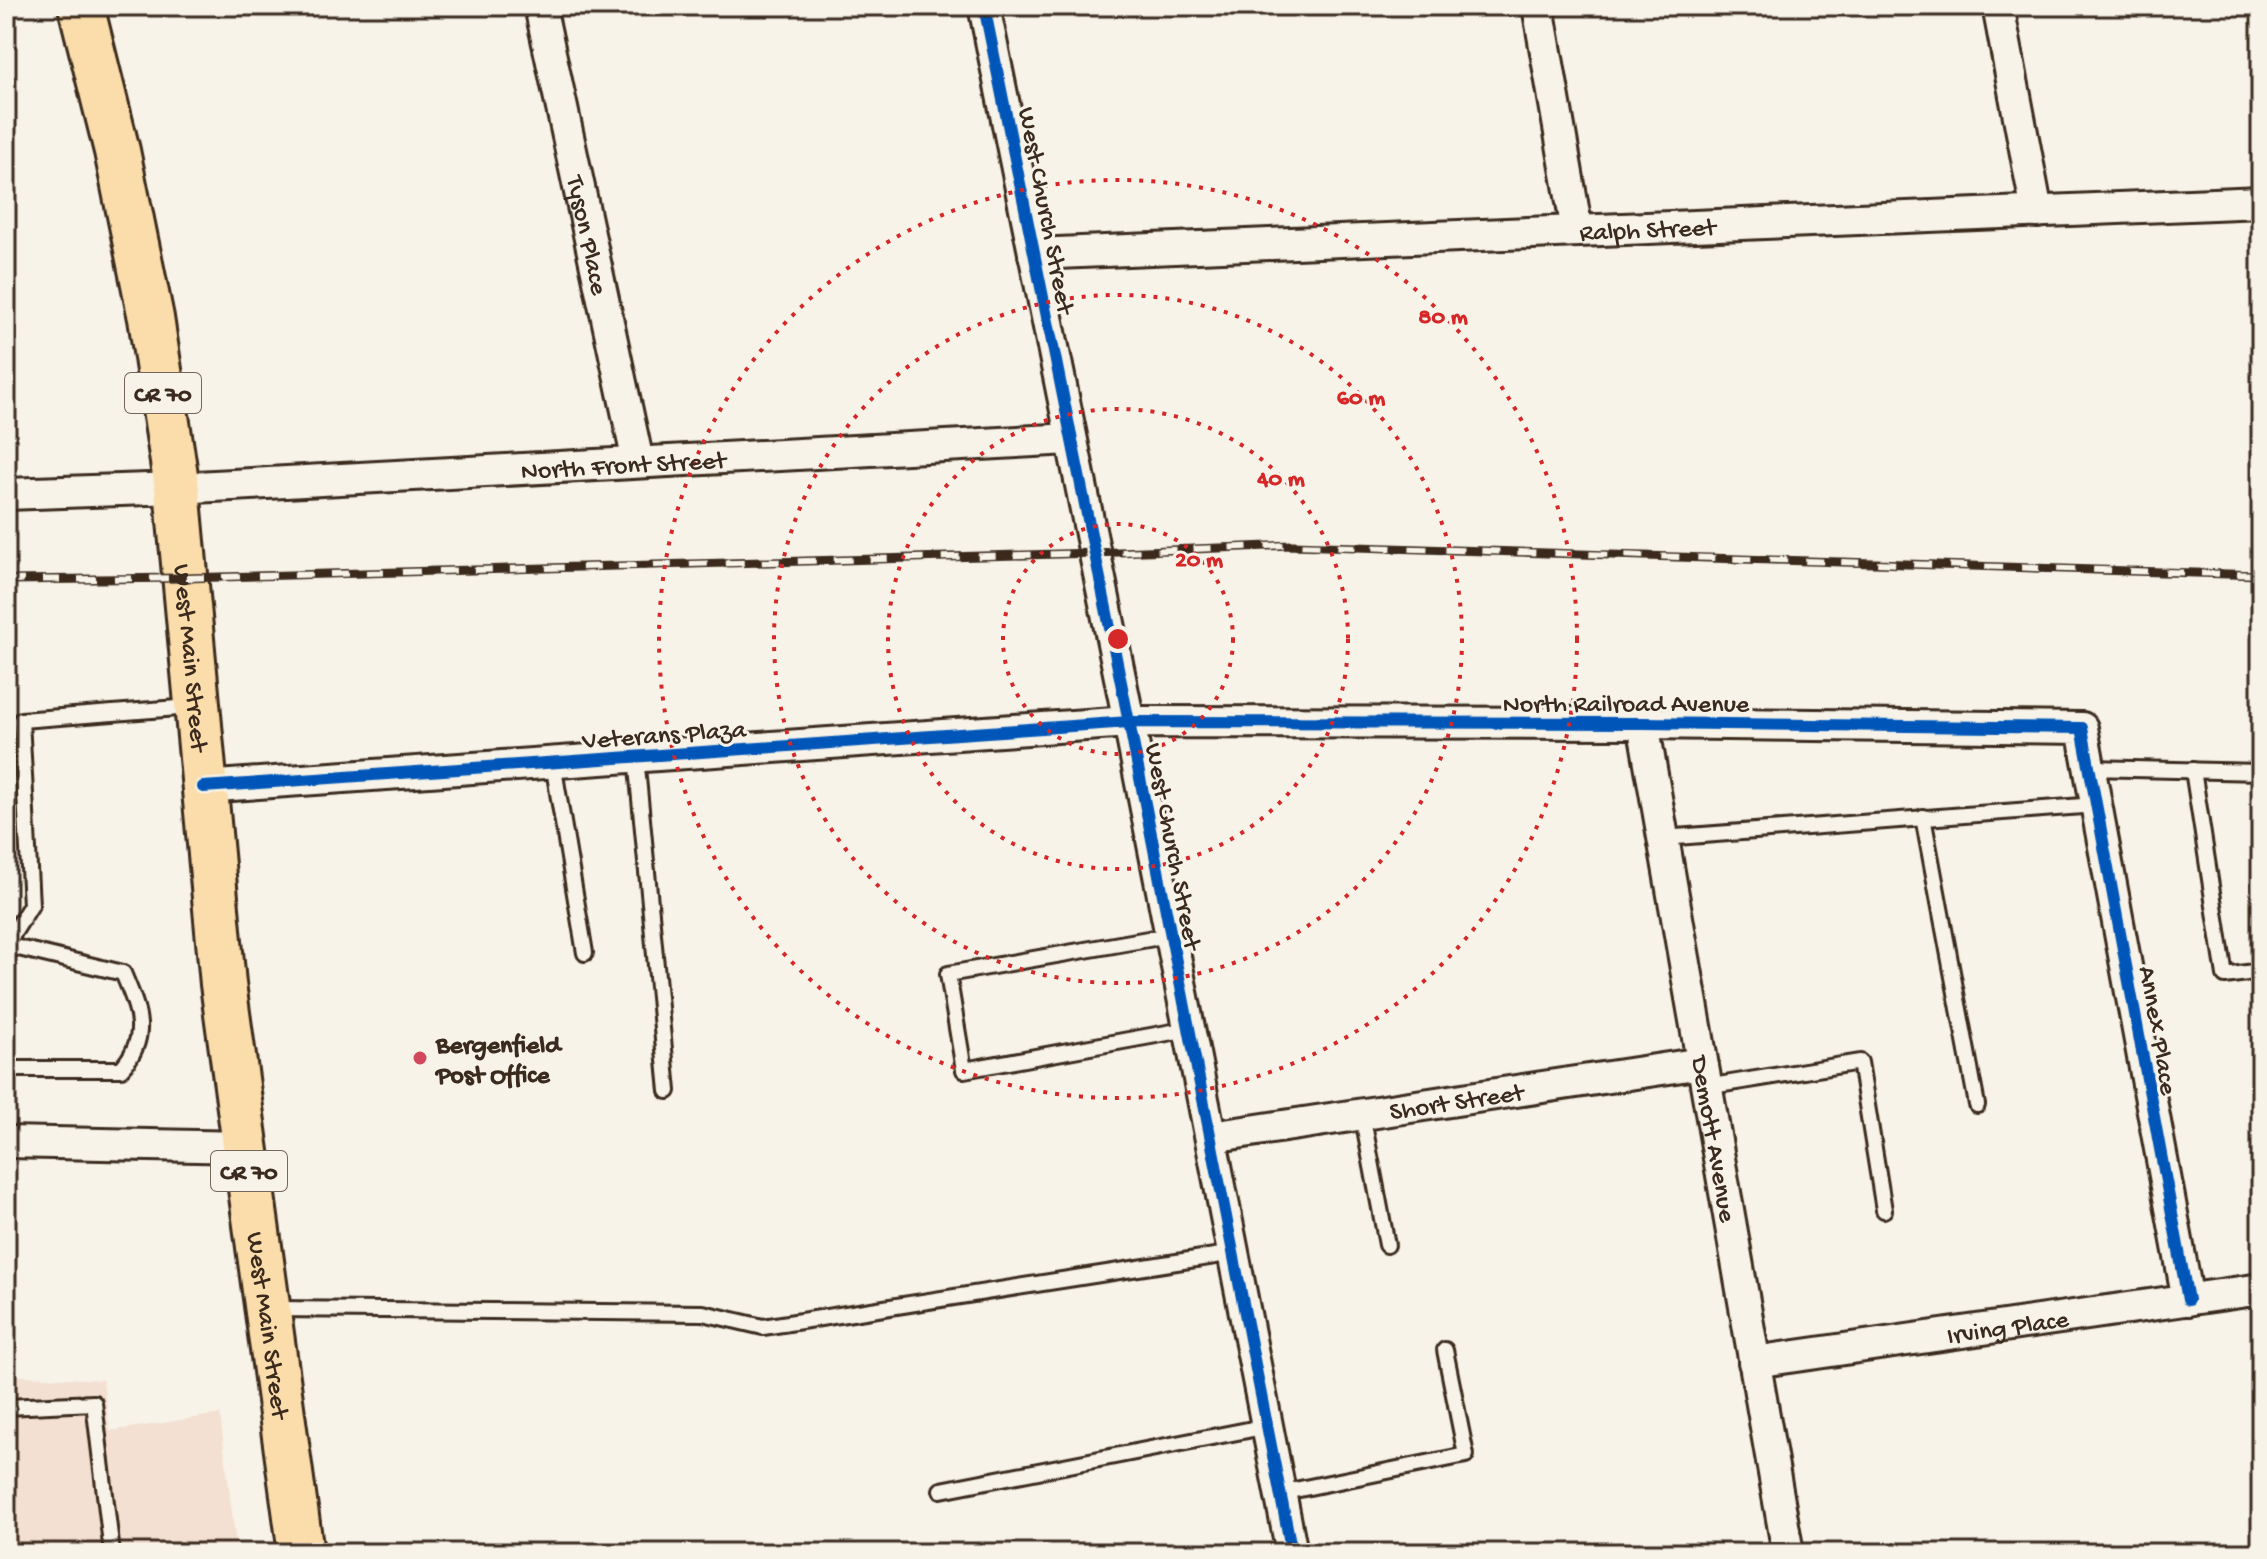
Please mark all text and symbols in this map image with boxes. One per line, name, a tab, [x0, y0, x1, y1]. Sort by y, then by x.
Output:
street label: West Church Street	[1008, 105, 1079, 319]
street label: Tyson Place	[556, 171, 613, 299]
street label: Ralph Street	[1579, 214, 1719, 251]
text: 80 m	[1418, 304, 1468, 333]
road number: CR 70	[125, 373, 201, 413]
text: 60 m	[1337, 385, 1385, 414]
street label: North Front Street	[520, 447, 729, 489]
text: 40 m	[1256, 466, 1305, 495]
text: 20 m	[1175, 547, 1223, 576]
street label: West Main Street	[164, 563, 213, 755]
centre of rings	[1104, 625, 1132, 653]
street label: North Railroad Avenue	[1503, 691, 1750, 722]
street label: Veterans Plaza	[580, 716, 749, 759]
street label: West Church Street	[1135, 741, 1206, 955]
street label: Annex Place	[2129, 964, 2182, 1098]
place label: Bergenfield Post Office	[434, 1032, 563, 1093]
marker: Bergenfield Post Office	[411, 1049, 429, 1067]
street label: Demott Avenue	[1681, 1052, 1741, 1225]
street label: Short Street	[1388, 1079, 1528, 1130]
road number: CR 70	[211, 1151, 287, 1191]
street label: West Main Street	[237, 1230, 294, 1423]
street label: Irving Place	[1945, 1306, 2072, 1354]

